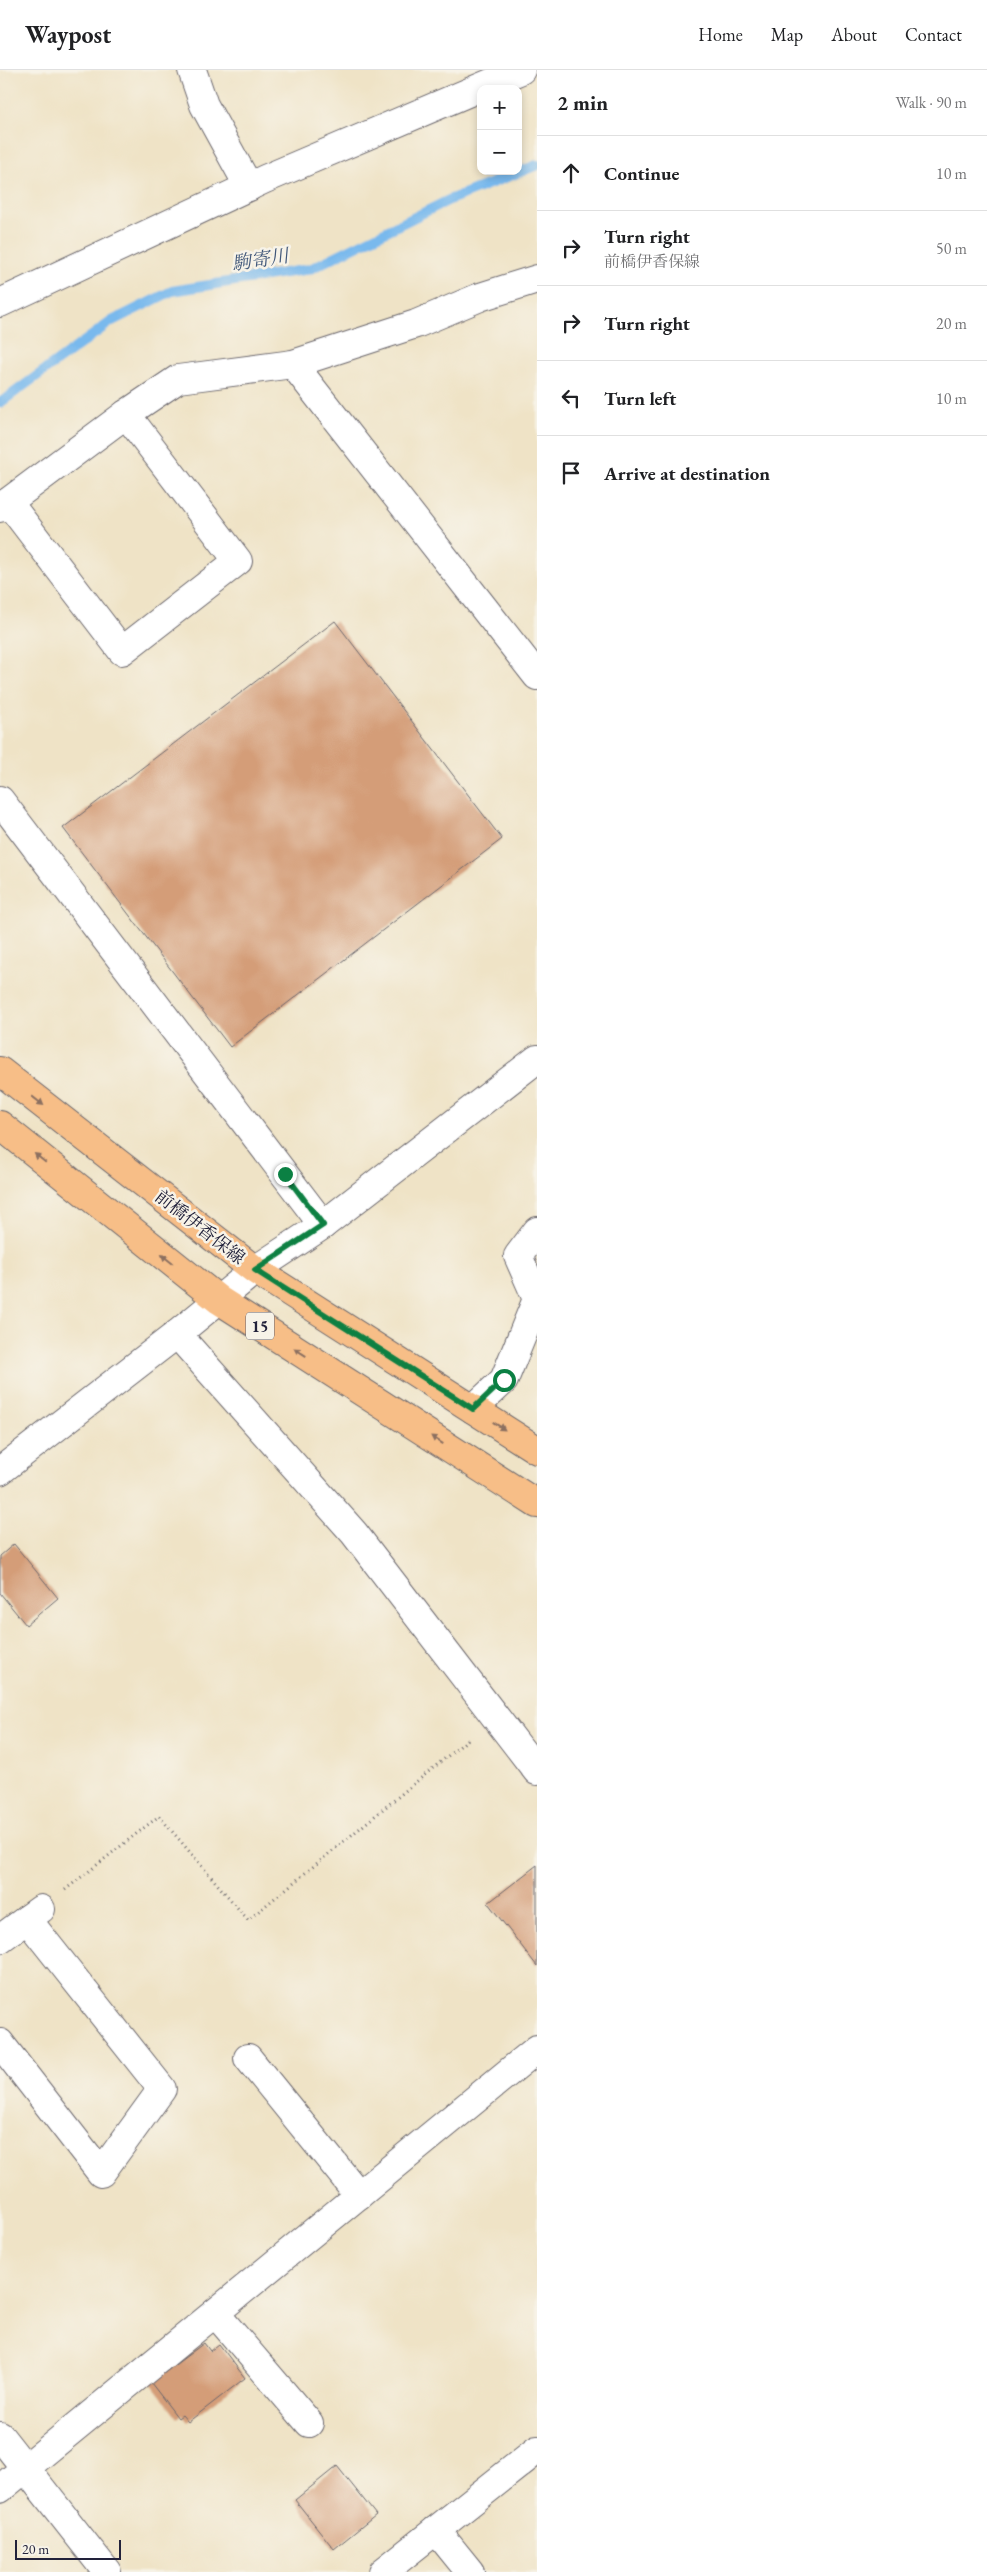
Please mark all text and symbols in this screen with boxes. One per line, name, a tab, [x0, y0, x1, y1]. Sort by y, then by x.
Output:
text: Waypost	[25, 19, 111, 50]
text: Home	[698, 23, 743, 46]
text: Map	[771, 23, 803, 46]
text: About	[831, 23, 877, 46]
text: Contact	[905, 23, 962, 46]
map controls	[477, 85, 522, 175]
button: +	[477, 85, 522, 130]
text: 2 min	[557, 89, 608, 116]
text: Walk · 90 m	[896, 92, 967, 113]
button: −	[477, 130, 522, 175]
icon: ahead	[557, 159, 585, 187]
text: Continue	[604, 161, 679, 186]
text: 10 m	[936, 163, 967, 184]
text: Turn right	[604, 224, 690, 249]
icon: right	[557, 234, 585, 262]
text: 50 m	[936, 238, 967, 259]
water label: 駒寄川	[230, 242, 292, 276]
text: 前橋伊香保線	[604, 251, 700, 272]
icon: right	[557, 309, 585, 337]
text: Turn right	[604, 311, 690, 336]
text: 20 m	[936, 313, 967, 334]
icon: left	[557, 384, 585, 412]
text: Turn left	[604, 386, 676, 411]
text: 10 m	[936, 388, 967, 409]
icon: arrive	[557, 459, 585, 487]
text: Arrive at destination	[604, 461, 770, 486]
one-way arrow	[32, 1095, 45, 1106]
one-way arrow	[34, 1152, 47, 1163]
route end	[274, 1163, 297, 1186]
street label: 前橋伊香保線	[151, 1184, 250, 1269]
one-way arrow	[160, 1254, 174, 1264]
road number: 15	[246, 1312, 274, 1340]
one-way arrow	[294, 1347, 307, 1357]
route start	[493, 1369, 516, 1392]
one-way arrow	[493, 1422, 506, 1431]
one-way arrow	[430, 1435, 444, 1445]
scale bar	[15, 2537, 121, 2560]
text: 20 m	[22, 2540, 49, 2558]

